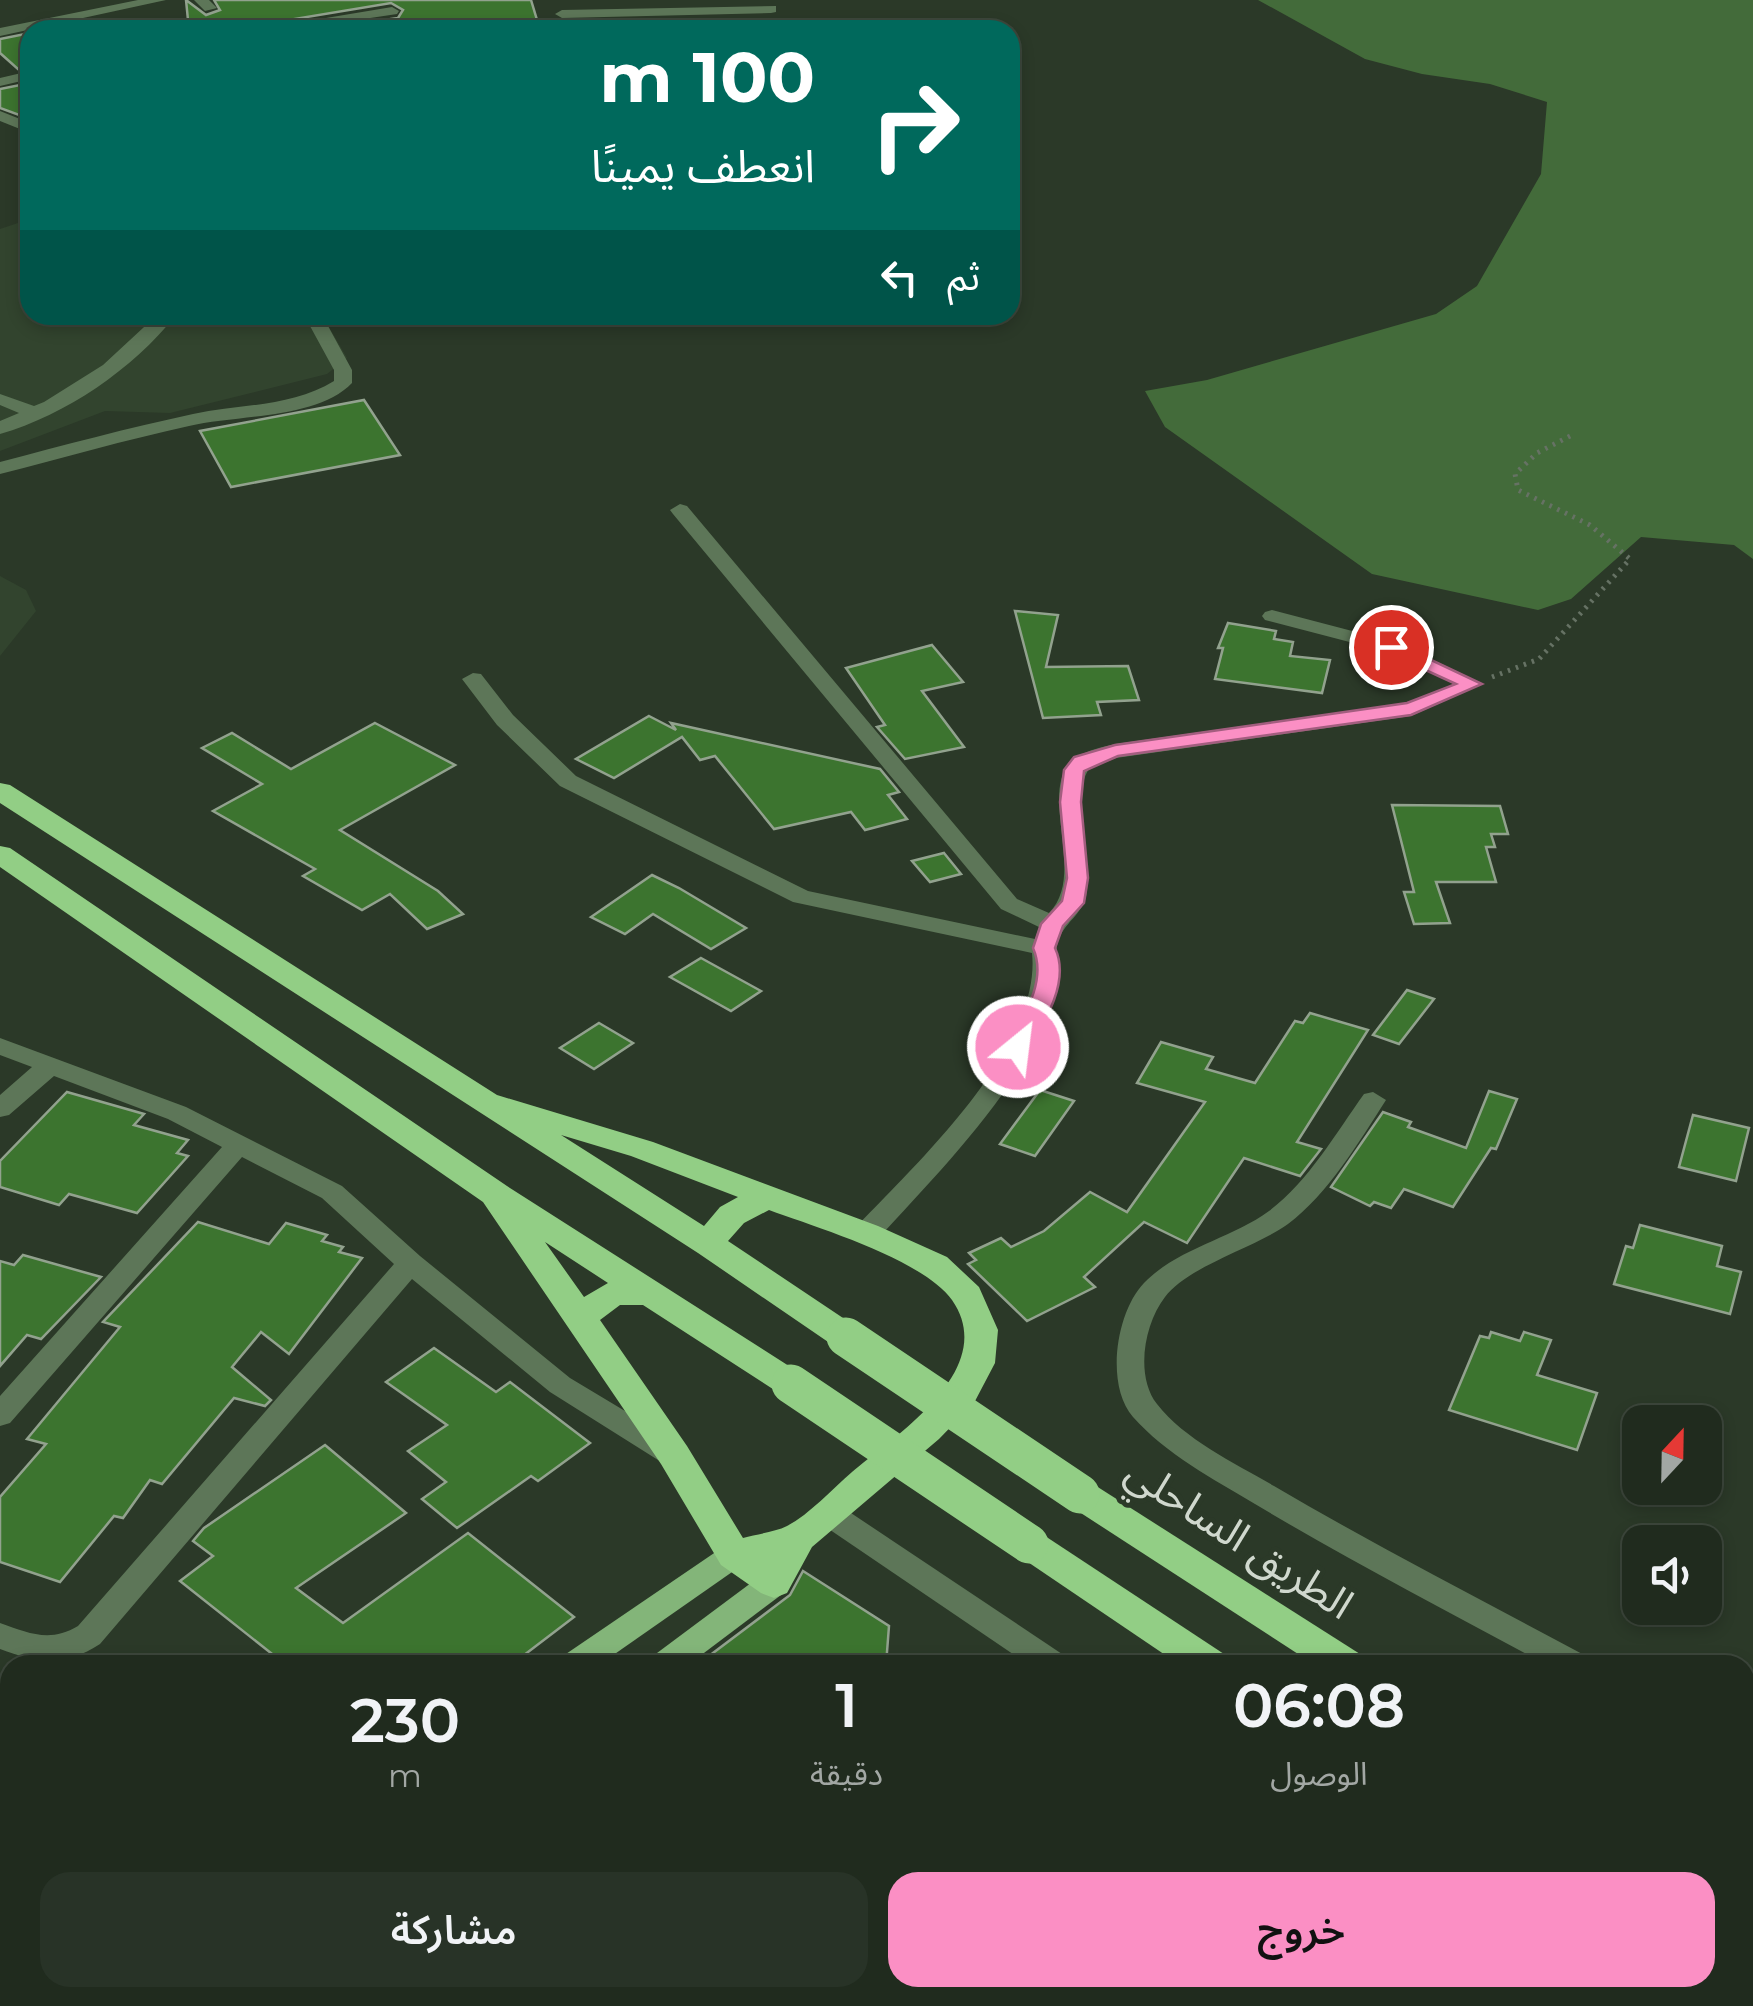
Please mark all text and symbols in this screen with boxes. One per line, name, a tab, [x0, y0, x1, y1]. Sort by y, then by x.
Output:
text: 100 m	[599, 34, 815, 120]
icon: right	[850, 60, 980, 190]
text: انعطف يمينًا	[591, 138, 815, 193]
icon: left	[872, 250, 927, 305]
text: ثم	[947, 253, 980, 300]
pin	[1349, 605, 1434, 690]
icon: arrive	[1364, 620, 1419, 675]
position arrow	[966, 995, 1070, 1099]
north arrow	[1622, 1405, 1722, 1505]
map controls	[1622, 1405, 1722, 1625]
street label: الطريق الساحلي	[1113, 1444, 1363, 1635]
button: sound	[1622, 1525, 1722, 1625]
text: 1	[835, 1669, 858, 1742]
text: 06:08	[1233, 1669, 1405, 1742]
text: 230	[350, 1684, 460, 1757]
text: دقيقة	[810, 1754, 883, 1793]
text: الوصول	[1270, 1754, 1368, 1793]
text: m	[388, 1756, 422, 1795]
button: مشاركة	[40, 1872, 868, 1987]
button: خروج	[888, 1872, 1715, 1987]

